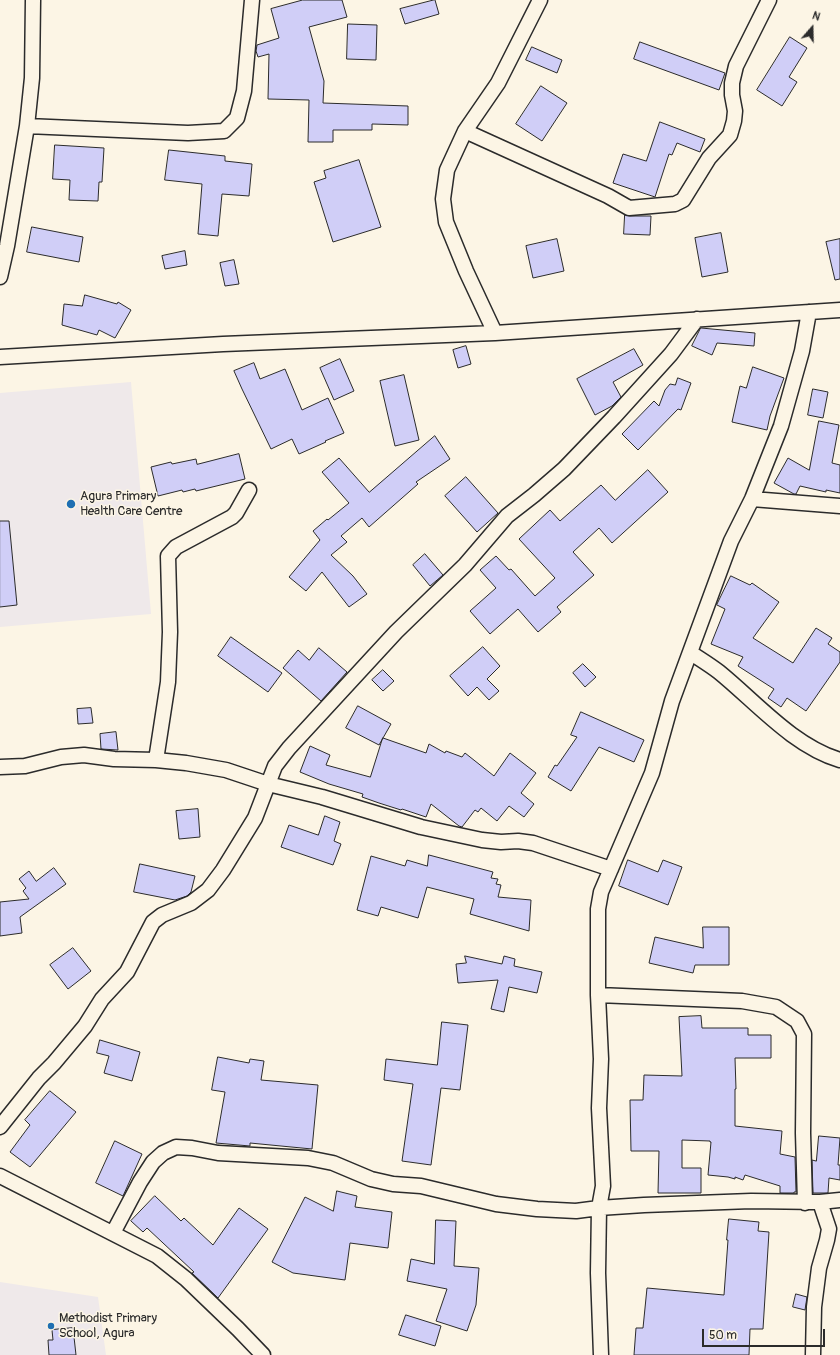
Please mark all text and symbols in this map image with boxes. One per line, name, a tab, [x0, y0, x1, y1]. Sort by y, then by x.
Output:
north arrow	[792, 8, 832, 48]
text: N	[811, 9, 822, 24]
place label: Agura Primary Health Care Centre	[80, 489, 183, 520]
marker: Agura Primary Health Care Centre	[65, 498, 77, 510]
place label: Methodist Primary School, Agura	[59, 1311, 157, 1342]
marker: Methodist Primary School, Agura	[46, 1321, 56, 1331]
scale bar	[704, 1321, 827, 1347]
text: 50 m	[709, 1328, 737, 1343]

